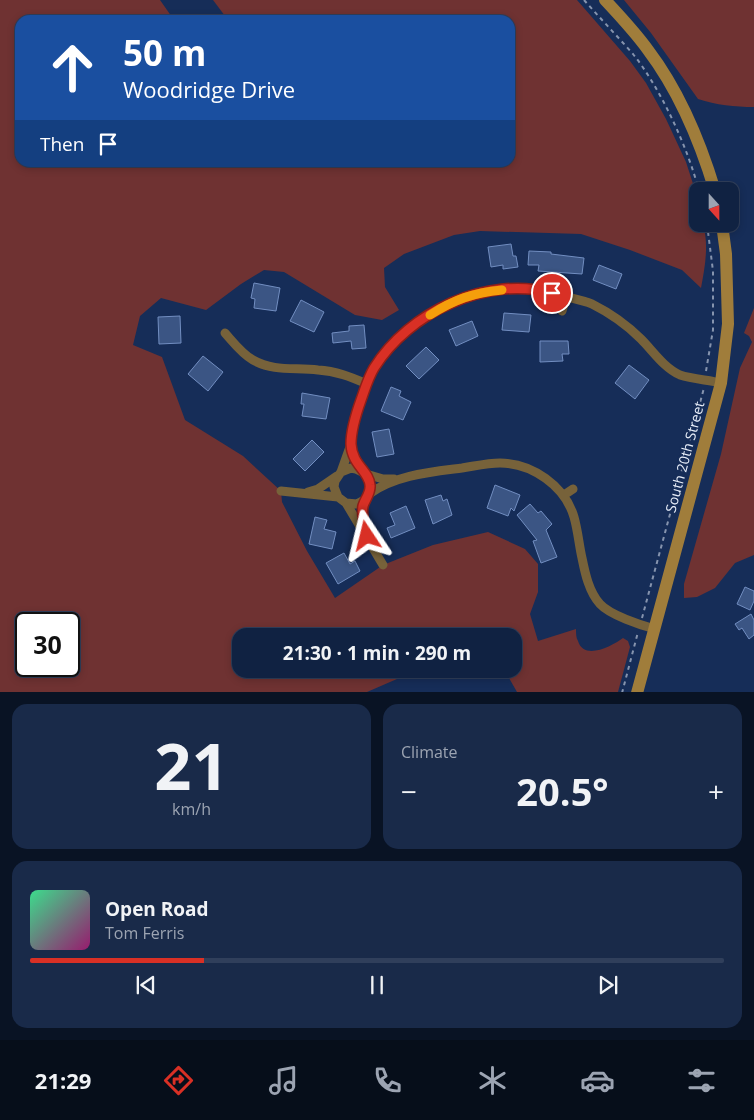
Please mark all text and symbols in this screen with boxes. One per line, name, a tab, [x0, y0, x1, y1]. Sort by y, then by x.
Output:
text: 50 m	[123, 29, 206, 76]
icon: ahead	[40, 35, 105, 100]
text: Woodridge Drive	[123, 74, 295, 104]
icon: arrive	[94, 130, 122, 158]
text: Then	[40, 131, 84, 157]
north arrow	[689, 182, 739, 232]
map controls	[689, 182, 739, 232]
pin	[531, 272, 573, 314]
icon: arrive	[538, 279, 566, 307]
street label: South 20th Street	[661, 399, 708, 515]
position arrow	[340, 509, 392, 561]
speed limit sign: 30	[15, 612, 80, 677]
text: 21:30 · 1 min · 290 m	[283, 640, 471, 666]
text: 21	[154, 721, 229, 809]
text: Climate	[401, 741, 458, 763]
text: 20.5°	[516, 765, 609, 817]
text: −	[401, 772, 417, 810]
text: +	[708, 772, 724, 810]
text: km/h	[172, 798, 211, 820]
text: Open Road	[105, 896, 209, 922]
text: Tom Ferris	[105, 922, 184, 944]
icon: previous	[132, 971, 160, 999]
icon: pause	[363, 971, 391, 999]
icon: next	[594, 971, 622, 999]
icon: directions	[161, 1063, 196, 1098]
icon: music	[266, 1063, 301, 1098]
icon: phone	[370, 1063, 405, 1098]
icon: climate	[475, 1063, 510, 1098]
icon: car	[580, 1063, 615, 1098]
icon: filters	[684, 1063, 719, 1098]
text: 21:29	[35, 1065, 91, 1095]

